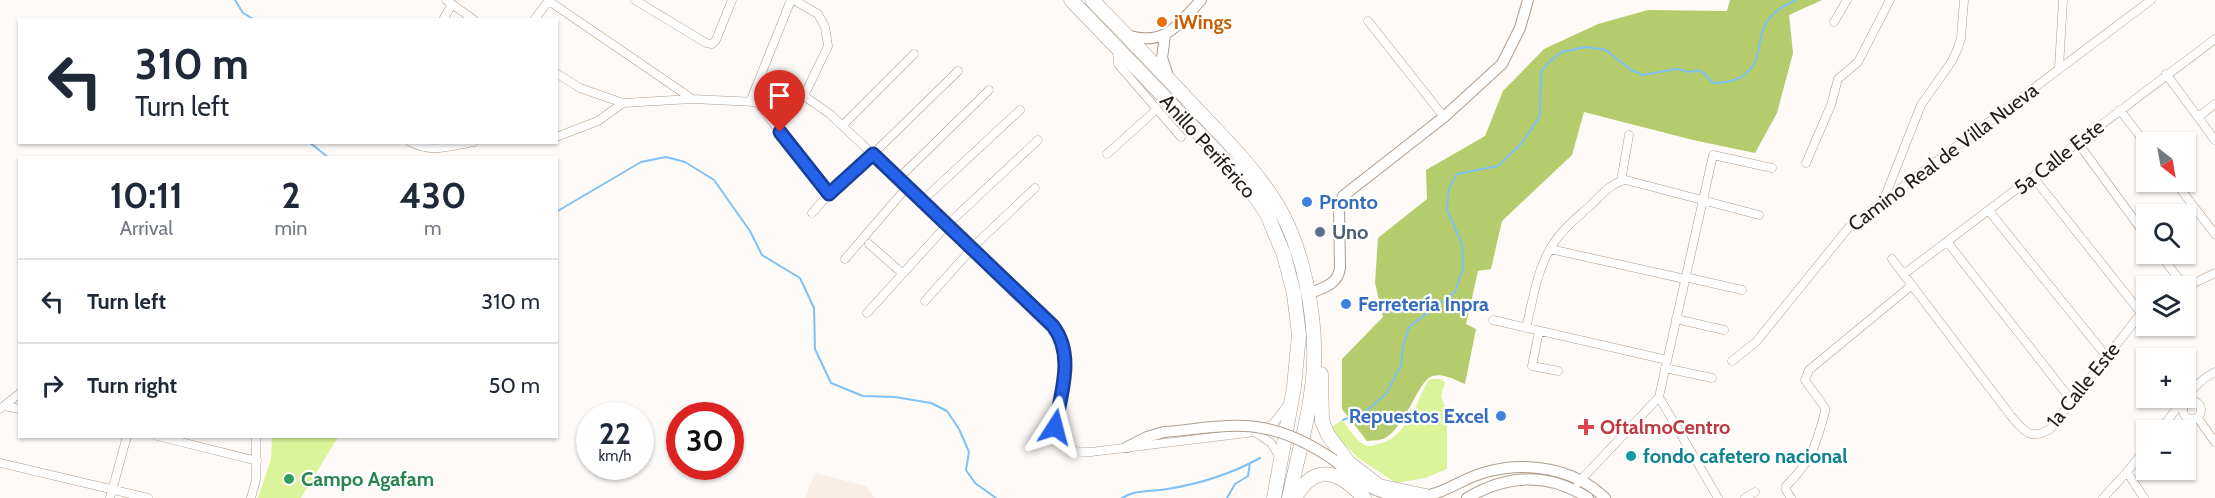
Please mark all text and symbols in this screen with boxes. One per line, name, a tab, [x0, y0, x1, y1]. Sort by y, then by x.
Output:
place label: iWings	[1174, 10, 1232, 34]
marker: iWings	[1155, 15, 1169, 29]
text: 310 m	[135, 38, 249, 90]
icon: left	[36, 42, 114, 120]
pin	[754, 70, 805, 132]
street label: Camino Real de Villa Nueva	[1843, 77, 2043, 236]
icon: arrive	[763, 79, 796, 112]
street label: Anillo Periférico	[1155, 89, 1261, 203]
text: Turn left	[135, 90, 229, 123]
street label: 5a Calle Este	[2009, 115, 2109, 199]
north arrow	[2136, 132, 2196, 192]
map controls	[2136, 132, 2196, 480]
text: 10:11	[110, 173, 183, 217]
text: 2	[282, 173, 301, 217]
text: 430	[399, 173, 466, 217]
place label: Pronto	[1319, 190, 1378, 214]
marker: Pronto	[1300, 195, 1314, 209]
button: search	[2136, 204, 2196, 264]
text: Arrival	[120, 216, 173, 240]
text: min	[275, 216, 308, 240]
text: m	[424, 216, 442, 240]
place label: Uno	[1332, 220, 1368, 244]
marker: Uno	[1313, 225, 1327, 239]
button: layers	[2136, 276, 2196, 336]
icon: left	[36, 285, 69, 318]
text: Turn left	[87, 288, 166, 315]
text: 310 m	[481, 288, 540, 315]
place label: Ferretería Inpra	[1358, 292, 1489, 316]
marker: Ferretería Inpra	[1339, 297, 1353, 311]
street label: 1a Calle Este	[2041, 338, 2125, 432]
button: +	[2136, 348, 2196, 408]
icon: right	[36, 369, 69, 402]
text: Turn right	[87, 372, 177, 399]
text: 50 m	[488, 372, 540, 399]
position arrow	[1023, 395, 1087, 459]
speed limit sign: 30	[666, 402, 744, 480]
place label: Repuestos Excel	[1349, 404, 1489, 428]
marker: Repuestos Excel	[1494, 409, 1508, 423]
text: 22	[599, 415, 631, 452]
place label: OftalmoCentro	[1600, 415, 1730, 439]
marker: OftalmoCentro	[1577, 418, 1595, 436]
button: −	[2136, 420, 2196, 480]
place label: fondo cafetero nacional	[1643, 444, 1847, 468]
text: km/h	[599, 447, 631, 465]
marker: fondo cafetero nacional	[1624, 449, 1638, 463]
place label: Campo Agafam	[301, 467, 434, 491]
marker: Campo Agafam	[282, 472, 296, 486]

